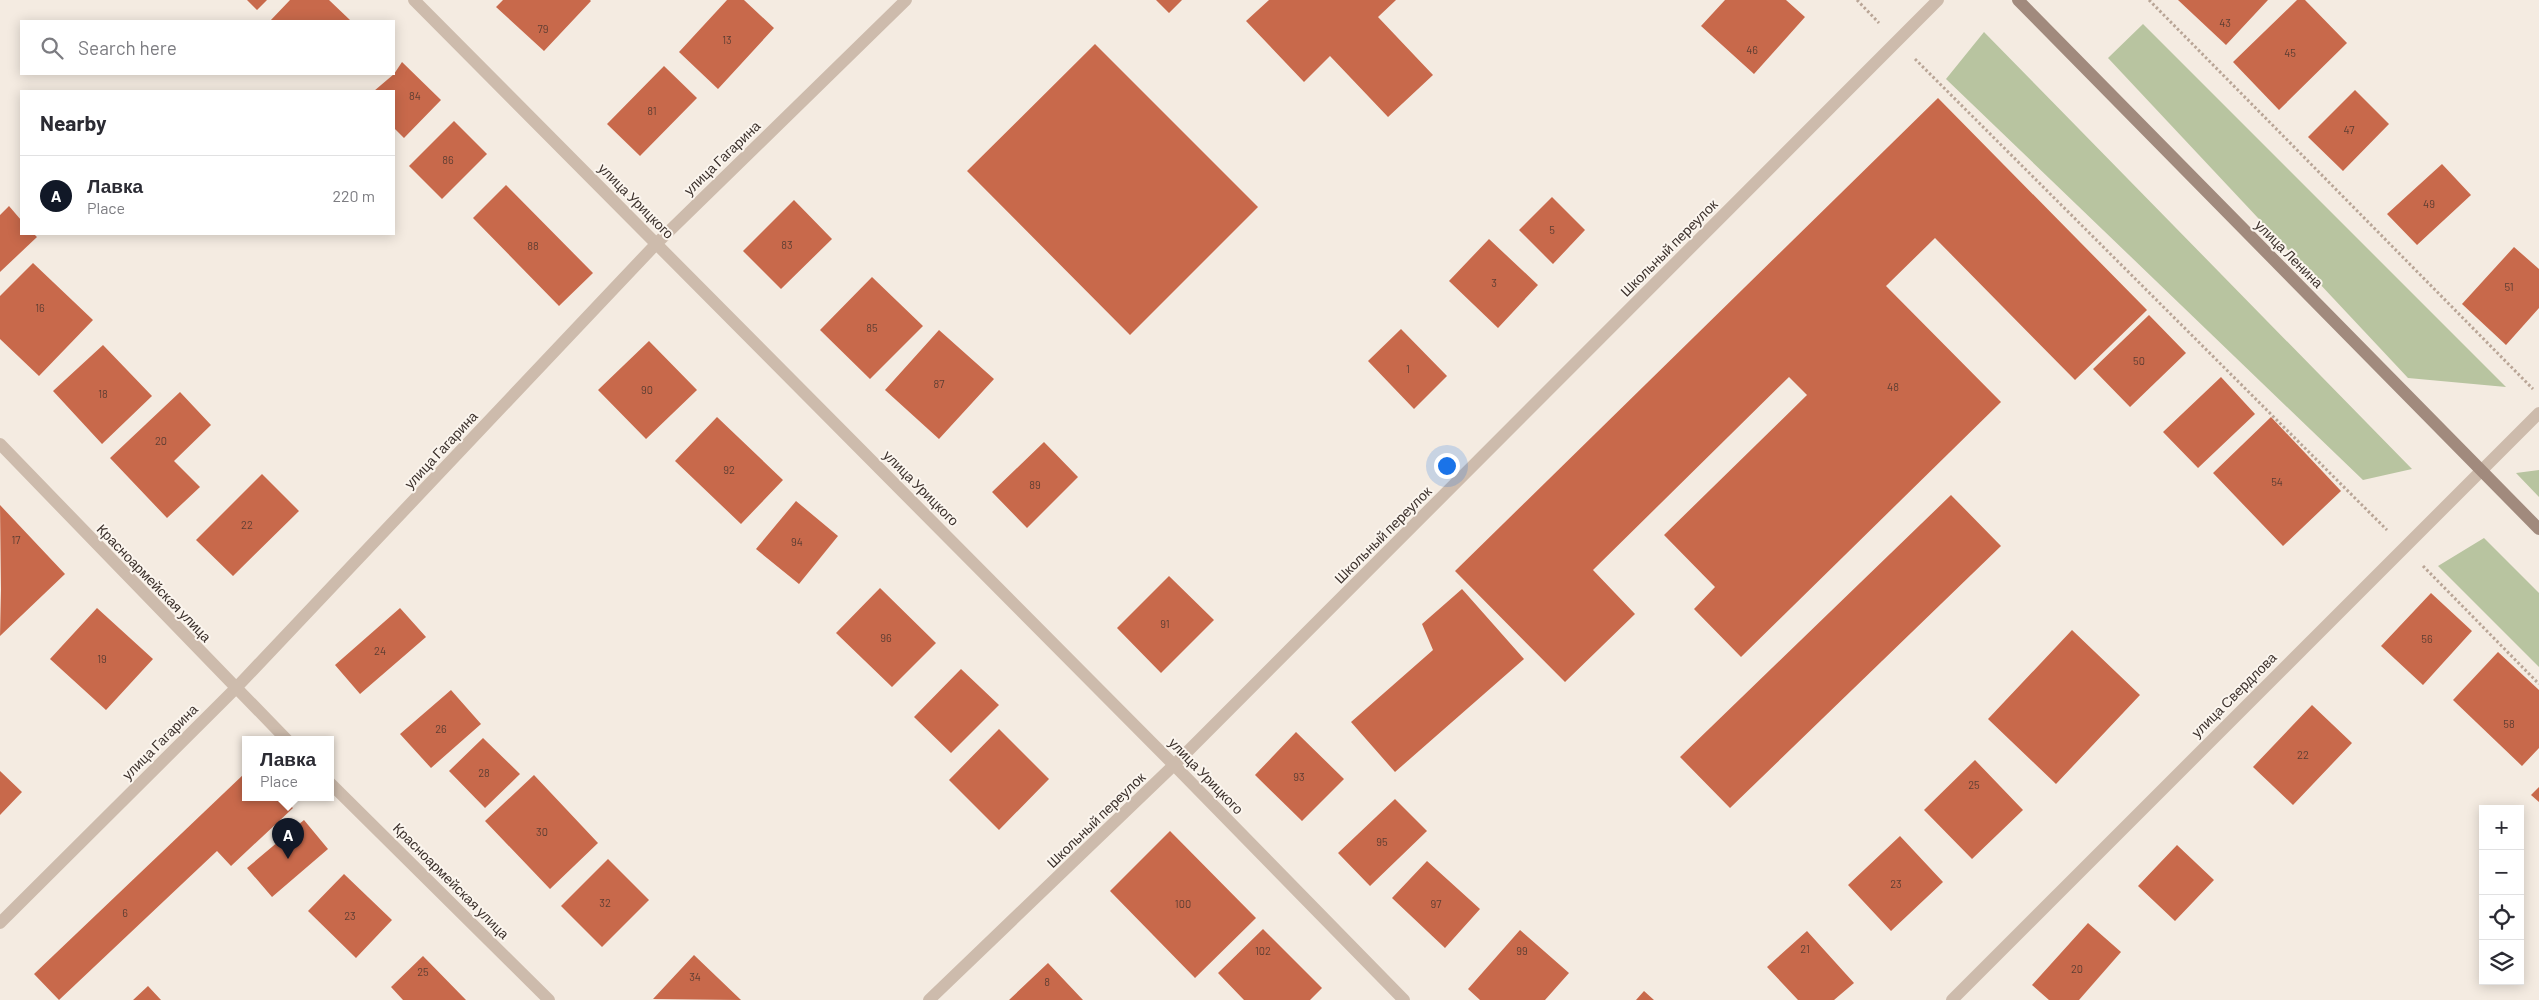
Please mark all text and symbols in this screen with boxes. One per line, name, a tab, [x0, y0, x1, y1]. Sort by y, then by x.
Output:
house number: 43	[2219, 16, 2231, 29]
search box	[20, 20, 395, 75]
house number: 79	[538, 22, 549, 35]
house number: 13	[722, 33, 732, 46]
icon: search	[38, 34, 66, 62]
text: Search here	[78, 36, 177, 59]
house number: 46	[1746, 43, 1758, 56]
house number: 45	[2284, 46, 2296, 59]
house number: 84	[409, 89, 421, 102]
house number: 81	[647, 104, 657, 117]
text: Nearby	[40, 110, 106, 135]
street label: улица Гагарина	[680, 117, 764, 198]
house number: 47	[2344, 123, 2354, 136]
house number: 86	[442, 153, 454, 166]
street label: улица Урицкого	[595, 159, 678, 242]
text: Лавка	[87, 174, 143, 197]
text: A	[51, 186, 61, 205]
text: 220 m	[332, 186, 375, 205]
street label: Школьный переулок	[1617, 195, 1721, 300]
house number: 49	[2423, 197, 2435, 210]
text: Place	[87, 198, 125, 217]
street label: улица Ленина	[2252, 216, 2327, 291]
house number: 5	[1549, 223, 1555, 236]
house number: 83	[781, 238, 793, 251]
house number: 88	[527, 239, 539, 252]
house number: 3	[1491, 276, 1497, 289]
house number: 51	[2504, 280, 2514, 293]
house number: 16	[35, 301, 45, 314]
house number: 85	[866, 321, 878, 334]
house number: 50	[2133, 354, 2145, 367]
house number: 1	[1406, 362, 1410, 375]
house number: 87	[934, 377, 944, 390]
house number: 48	[1887, 380, 1899, 393]
house number: 90	[641, 383, 653, 396]
house number: 18	[98, 387, 108, 400]
street label: улица Гагарина	[400, 407, 481, 492]
house number: 20	[155, 434, 167, 447]
street label: улица Урицкого	[880, 446, 963, 529]
your location	[1434, 453, 1460, 479]
house number: 92	[723, 463, 735, 476]
house number: 54	[2271, 475, 2283, 488]
house number: 89	[1029, 478, 1041, 491]
street label: Школьный переулок	[1331, 482, 1435, 587]
house number: 22	[241, 518, 253, 531]
street label: Красноармейская улица	[94, 520, 215, 645]
house number: 17	[11, 533, 21, 546]
house number: 94	[791, 535, 803, 548]
house number: 91	[1160, 617, 1170, 630]
house number: 96	[880, 631, 892, 644]
house number: 56	[2421, 632, 2433, 645]
house number: 24	[374, 644, 386, 657]
street label: улица Свердлова	[2188, 648, 2280, 741]
house number: 19	[97, 652, 107, 665]
street label: улица Гагарина	[118, 700, 201, 783]
house number: 58	[2503, 717, 2515, 730]
house number: 26	[435, 722, 447, 735]
street label: улица Урицкого	[1166, 734, 1247, 818]
popup	[242, 736, 334, 801]
text: Лавка	[260, 747, 316, 770]
house number: 22	[2297, 748, 2309, 761]
house number: 28	[478, 766, 490, 779]
street label: Школьный переулок	[1043, 768, 1149, 871]
house number: 93	[1293, 770, 1305, 783]
text: Place	[260, 771, 298, 790]
house number: 25	[1968, 778, 1980, 791]
map controls	[2479, 805, 2524, 985]
button: +	[2479, 805, 2524, 850]
pin: A	[272, 818, 304, 859]
street label: Красноармейская улица	[390, 819, 513, 942]
house number: 30	[536, 825, 548, 838]
house number: 95	[1376, 835, 1388, 848]
button: −	[2479, 850, 2524, 895]
house number: 23	[1890, 877, 1902, 890]
button: locate	[2479, 895, 2524, 940]
house number: 32	[599, 896, 611, 909]
house number: 100	[1175, 897, 1191, 910]
house number: 97	[1431, 897, 1441, 910]
house number: 6	[122, 906, 128, 919]
house number: 23	[344, 909, 356, 922]
button: layers	[2479, 940, 2524, 985]
house number: 21	[1800, 942, 1810, 955]
house number: 102	[1255, 944, 1271, 957]
house number: 99	[1516, 944, 1528, 957]
house number: 20	[2071, 962, 2083, 975]
house number: 25	[417, 965, 429, 978]
house number: 34	[689, 970, 701, 983]
house number: 8	[1044, 975, 1050, 988]

